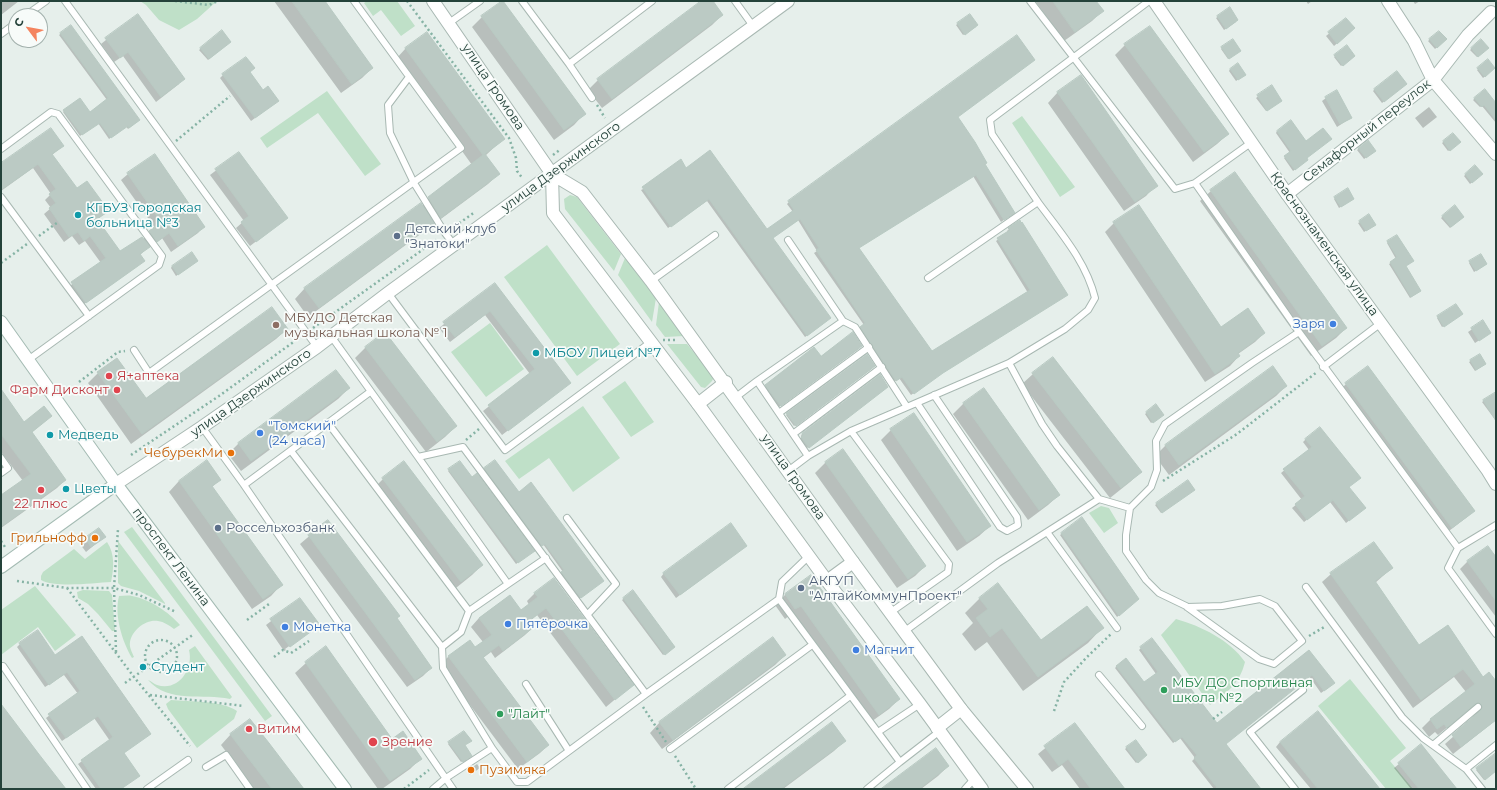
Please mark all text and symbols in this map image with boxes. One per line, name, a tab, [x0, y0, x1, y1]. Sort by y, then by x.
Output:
north arrow	[8, 8, 48, 48]
text: С	[11, 15, 27, 29]
street label: улица Громова	[458, 41, 528, 133]
street label: Семафорный переулок	[1300, 76, 1434, 186]
street label: улица Дзержинского	[498, 119, 624, 215]
street label: Краснознаменская улица	[1266, 169, 1382, 319]
place label: КГБУЗ Городская больница №3	[86, 200, 202, 231]
marker: КГБУЗ Городская больница №3	[73, 210, 83, 220]
place label: Детский клуб "Знатоки"	[405, 221, 496, 252]
marker: Детский клуб "Знатоки"	[392, 231, 402, 241]
place label: МБУДО Детская музыкальная школа № 1	[284, 310, 447, 341]
place label: Заря	[1293, 316, 1325, 332]
marker: Заря	[1328, 319, 1338, 329]
marker: МБУДО Детская музыкальная школа № 1	[271, 320, 281, 330]
street label: улица Дзержинского	[188, 345, 314, 441]
place label: МБОУ Лицей №7	[544, 345, 661, 361]
marker: МБОУ Лицей №7	[531, 348, 541, 358]
place label: Я+аптека	[117, 368, 179, 384]
marker: Я+аптека	[104, 371, 114, 381]
place label: Фарм Дисконт	[10, 382, 109, 398]
marker: Фарм Дисконт	[112, 385, 122, 395]
place label: "Томский" (24 часа)	[268, 418, 336, 449]
place label: Медведь	[58, 427, 118, 443]
marker: "Томский" (24 часа)	[255, 428, 265, 438]
marker: Медведь	[45, 430, 55, 440]
street label: улица Громова	[758, 431, 828, 523]
place label: ЧебурекМи	[144, 445, 223, 461]
marker: ЧебурекМи	[226, 448, 236, 458]
place label: Цветы	[74, 481, 117, 497]
marker: Цветы	[61, 484, 71, 494]
marker: 22 плюс	[36, 485, 46, 495]
place label: 22 плюс	[14, 496, 68, 512]
street label: проспект Ленина	[129, 505, 213, 609]
place label: Россельхозбанк	[226, 520, 335, 536]
marker: Россельхозбанк	[213, 523, 223, 533]
place label: Грильнофф	[10, 530, 87, 546]
marker: Грильнофф	[90, 533, 100, 543]
place label: АКГУП "АлтайКоммунПроект"	[809, 573, 962, 604]
marker: АКГУП "АлтайКоммунПроект"	[796, 583, 806, 593]
place label: Пятёрочка	[516, 616, 588, 632]
place label: Монетка	[293, 619, 351, 635]
marker: Пятёрочка	[503, 619, 513, 629]
marker: Монетка	[280, 622, 290, 632]
place label: Магнит	[864, 642, 914, 658]
marker: Магнит	[851, 645, 861, 655]
place label: Студент	[151, 659, 205, 675]
marker: Студент	[138, 662, 148, 672]
place label: МБУ ДО Спортивная школа №2	[1172, 675, 1313, 706]
marker: МБУ ДО Спортивная школа №2	[1159, 685, 1169, 695]
place label: "Лайт"	[508, 706, 550, 722]
marker: "Лайт"	[495, 709, 505, 719]
place label: Витим	[257, 721, 301, 737]
marker: Витим	[244, 724, 254, 734]
place label: Зрение	[382, 734, 433, 750]
marker: Зрение	[367, 736, 379, 748]
place label: Пузимяка	[479, 762, 546, 778]
marker: Пузимяка	[466, 765, 476, 775]

